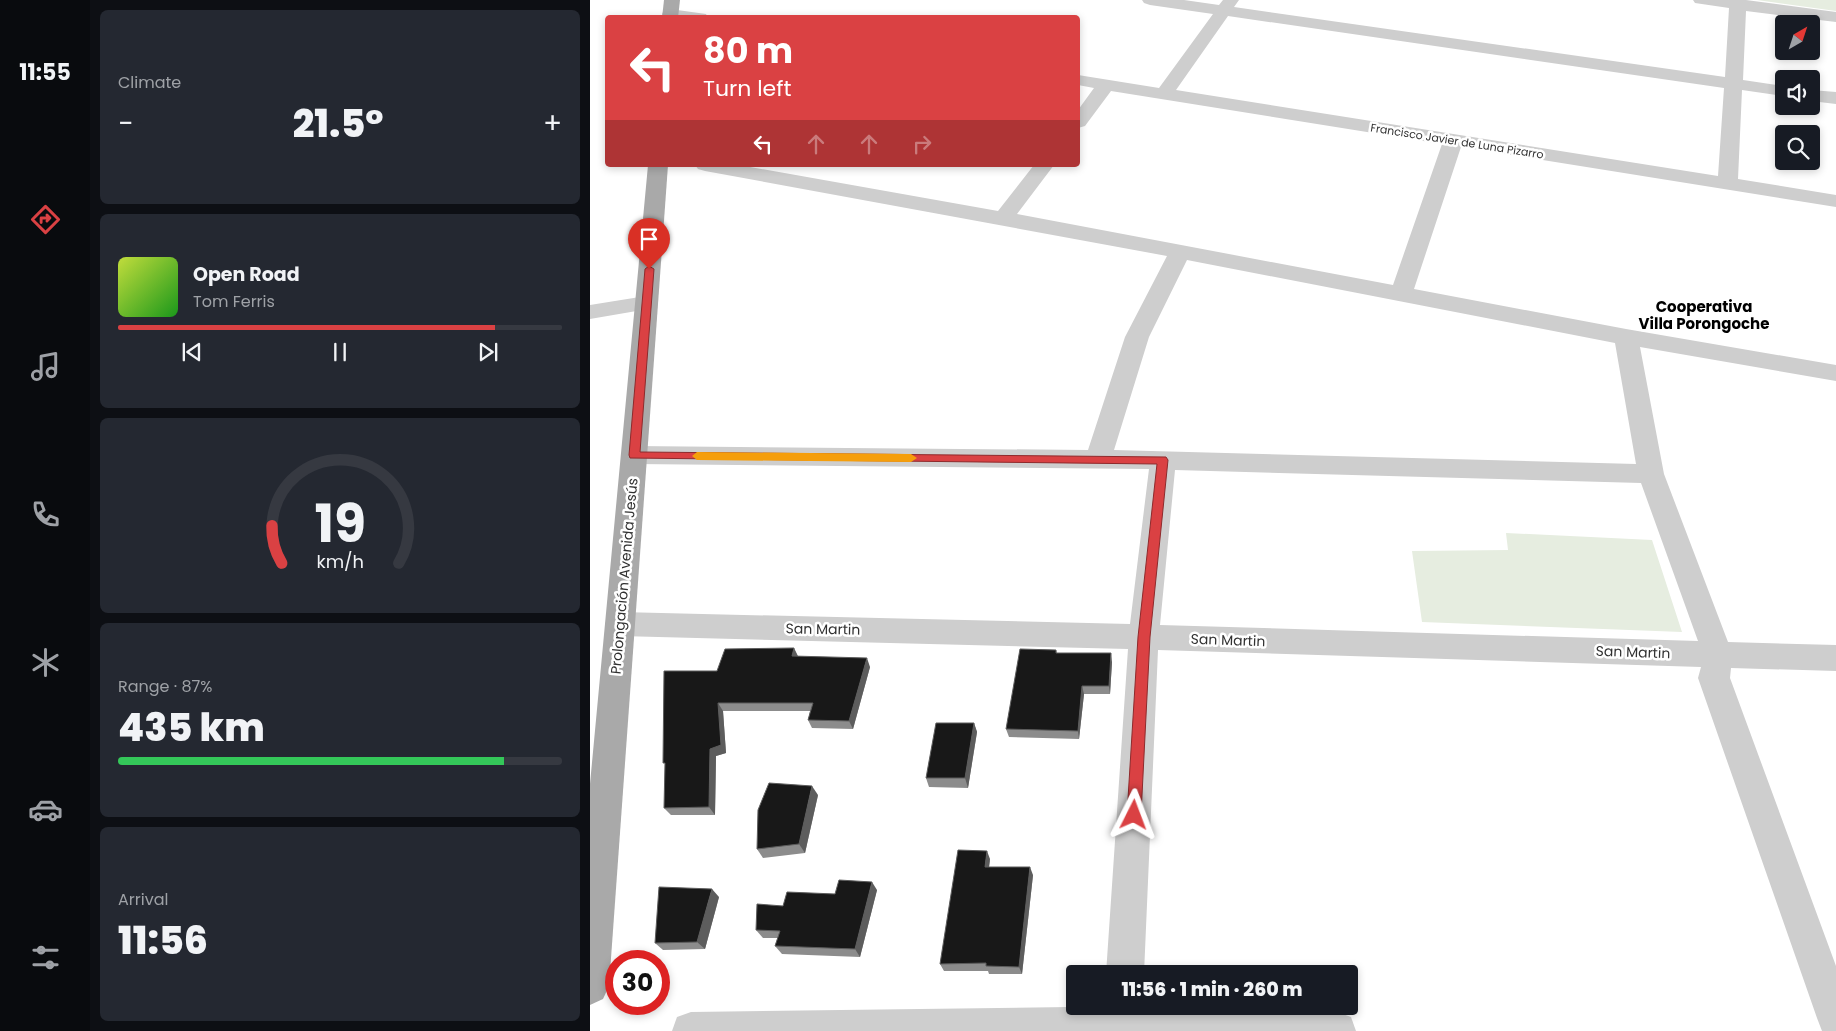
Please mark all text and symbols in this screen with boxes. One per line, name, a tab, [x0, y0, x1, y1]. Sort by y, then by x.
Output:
north arrow	[1775, 15, 1820, 60]
map controls	[1775, 15, 1820, 170]
text: 80 m	[703, 26, 793, 75]
icon: left	[620, 35, 685, 100]
text: 11:55	[19, 57, 71, 88]
button: sound	[1775, 70, 1820, 115]
text: Climate	[118, 71, 181, 94]
text: Turn left	[703, 73, 791, 104]
text: 21.5°	[293, 97, 384, 150]
text: −	[118, 104, 133, 143]
text: +	[543, 104, 562, 143]
street label: Francisco Javier de Luna Pizarro	[1369, 119, 1545, 163]
button: search	[1775, 125, 1820, 170]
icon: left	[749, 130, 777, 158]
icon: ahead	[802, 130, 830, 158]
icon: ahead	[855, 130, 883, 158]
icon: right	[908, 130, 936, 158]
icon: directions	[28, 202, 63, 237]
pin	[628, 218, 670, 269]
icon: arrive	[635, 225, 663, 253]
text: Open Road	[193, 261, 300, 288]
text: Tom Ferris	[193, 290, 275, 313]
district label: Cooperativa Villa Porongoche	[1639, 296, 1769, 334]
icon: previous	[178, 338, 206, 366]
icon: pause	[326, 338, 354, 366]
icon: next	[474, 338, 502, 366]
icon: music	[28, 349, 63, 384]
street label: Prolongación Avenida Jesús	[605, 477, 643, 675]
text: 19	[314, 487, 366, 560]
icon: phone	[28, 497, 63, 532]
text: km/h	[316, 549, 364, 574]
street label: San Martin	[786, 618, 860, 640]
street label: San Martin	[1190, 629, 1266, 651]
street label: San Martin	[1595, 641, 1671, 663]
icon: climate	[28, 645, 63, 680]
text: Range · 87%	[118, 675, 212, 698]
text: 435 km	[118, 701, 265, 754]
position arrow	[1107, 788, 1159, 840]
icon: car	[28, 792, 63, 827]
text: Arrival	[118, 888, 168, 911]
text: 11:56	[118, 914, 208, 967]
icon: filters	[28, 940, 63, 975]
speed limit sign: 30	[605, 950, 670, 1015]
text: 11:56 · 1 min · 260 m	[1121, 976, 1303, 1003]

